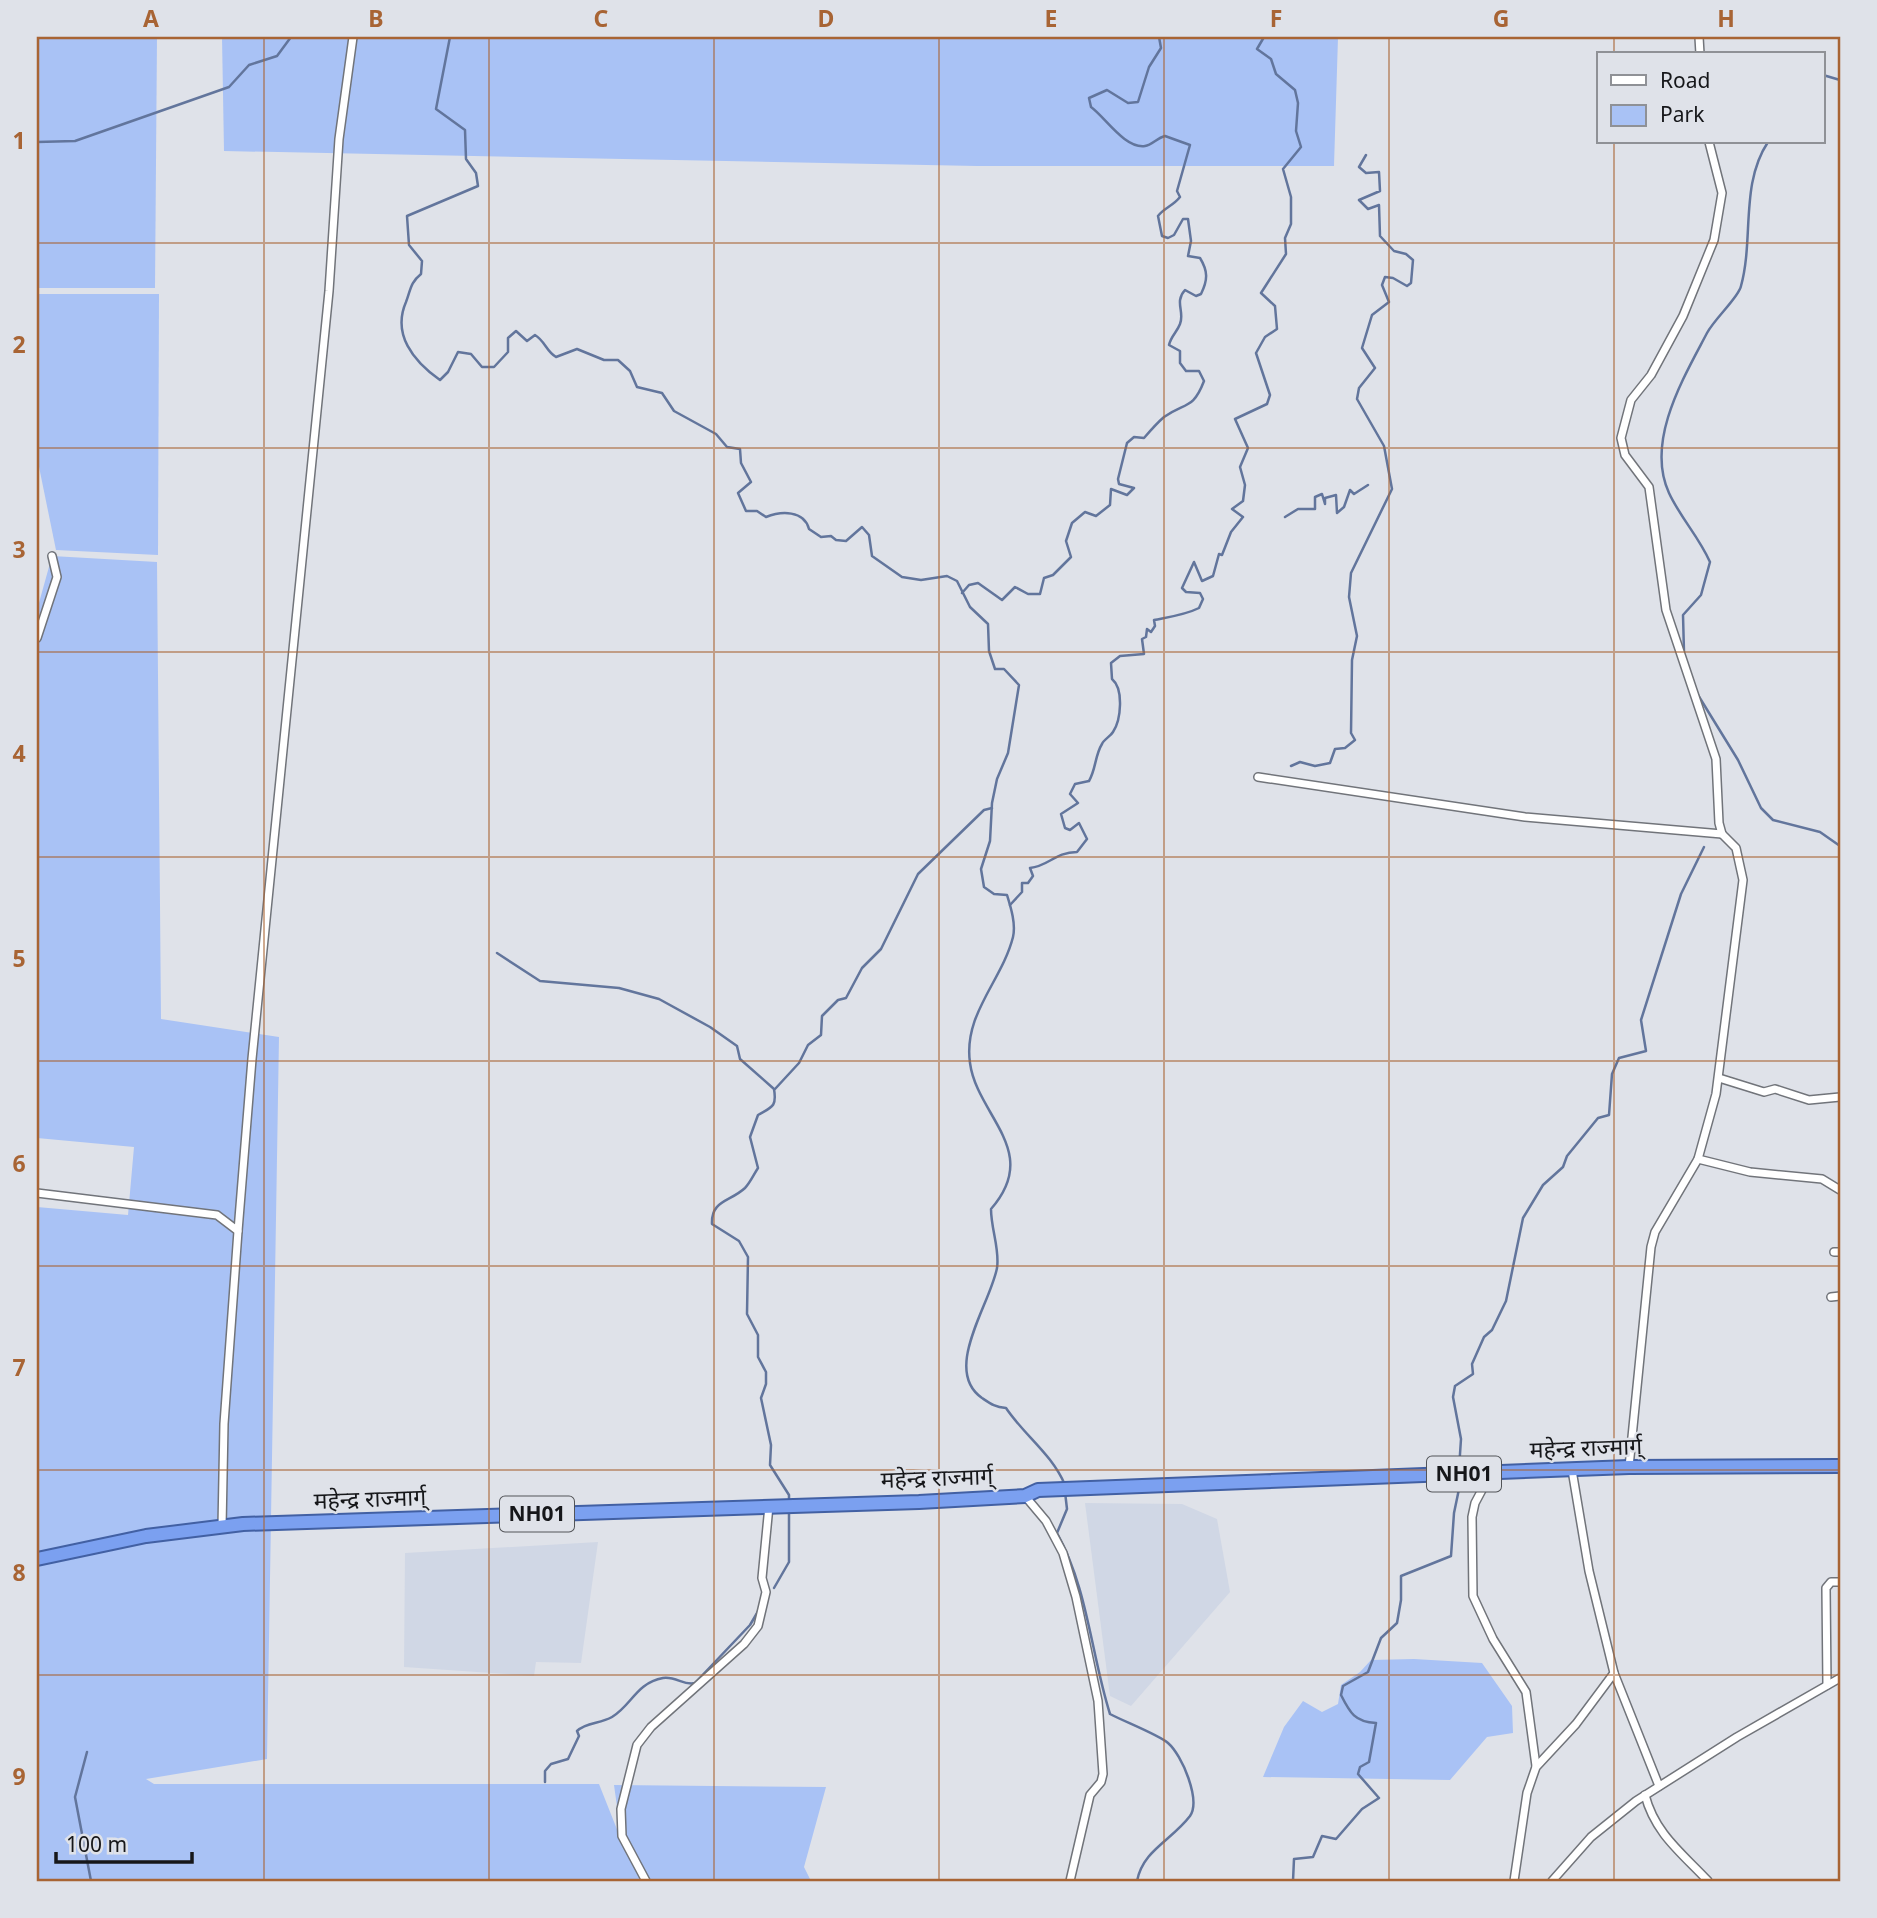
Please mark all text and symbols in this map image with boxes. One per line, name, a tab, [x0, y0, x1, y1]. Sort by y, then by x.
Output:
text: A	[143, 2, 159, 34]
text: B	[368, 2, 384, 34]
text: C	[594, 2, 609, 34]
text: D	[818, 2, 834, 34]
text: E	[1045, 2, 1057, 34]
text: F	[1270, 2, 1282, 34]
text: G	[1493, 2, 1509, 34]
text: H	[1717, 2, 1735, 34]
legend	[1597, 52, 1825, 144]
text: Road	[1660, 66, 1710, 94]
text: Park	[1660, 100, 1705, 128]
text: 1	[12, 124, 26, 156]
text: 2	[12, 328, 26, 360]
text: 3	[12, 533, 26, 565]
text: 4	[12, 737, 26, 769]
text: 5	[12, 942, 26, 974]
text: 6	[12, 1147, 26, 1179]
text: 7	[12, 1351, 26, 1383]
street label: महेन्द्र राज्मार्ग्	[1529, 1429, 1647, 1465]
road number: NH01	[1427, 1456, 1501, 1492]
street label: महेन्द्र राज्मार्ग्	[880, 1459, 998, 1495]
street label: महेन्द्र राज्मार्ग्	[313, 1480, 431, 1516]
road number: NH01	[500, 1496, 574, 1532]
text: 8	[12, 1556, 26, 1588]
text: 9	[12, 1760, 26, 1792]
scale bar	[56, 1820, 192, 1864]
text: 100 m	[66, 1830, 127, 1858]

